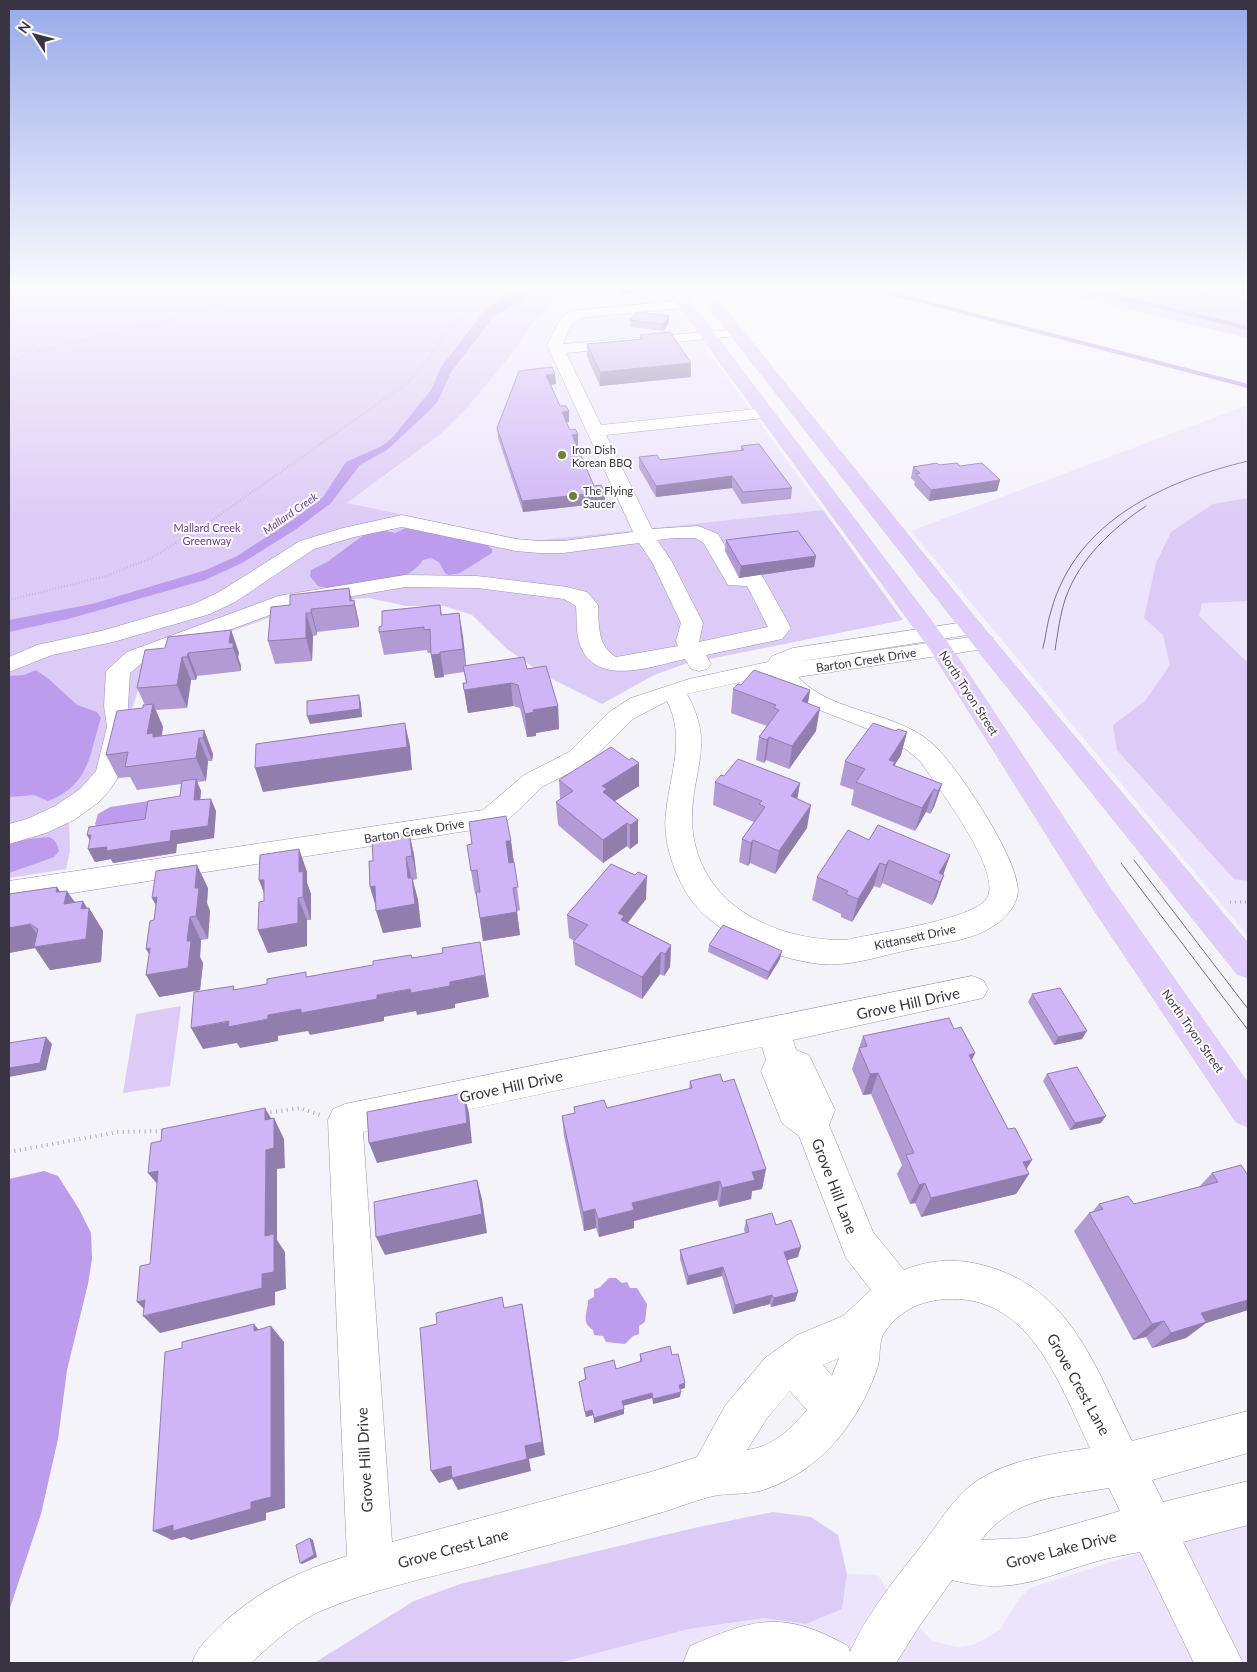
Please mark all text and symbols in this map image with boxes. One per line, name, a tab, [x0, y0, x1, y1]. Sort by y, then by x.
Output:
north arrow	[10, 10, 60, 60]
text: N	[14, 18, 34, 36]
place label: Iron Dish Korean BBQ	[572, 443, 632, 469]
marker: Iron Dish Korean BBQ	[556, 449, 568, 461]
place label: The Flying Saucer	[583, 484, 633, 510]
water label: Mallard Creek	[260, 489, 320, 537]
marker: The Flying Saucer	[567, 490, 579, 502]
park label: Mallard Creek Greenway	[173, 521, 241, 547]
street label: Barton Creek Drive	[815, 645, 917, 675]
street label: North Tryon Street	[936, 648, 1002, 739]
street label: Barton Creek Drive	[363, 816, 465, 846]
street label: Kittansett Drive	[873, 921, 957, 953]
street label: Grove Hill Drive	[855, 983, 961, 1023]
street label: North Tryon Street	[1159, 986, 1228, 1076]
street label: Grove Hill Drive	[458, 1066, 564, 1106]
street label: Grove Hill Lane	[809, 1136, 862, 1236]
street label: Grove Crest Lane	[1044, 1330, 1114, 1438]
street label: Grove Hill Drive	[352, 1407, 376, 1513]
street label: Grove Crest Lane	[396, 1525, 510, 1571]
street label: Grove Lake Drive	[1004, 1527, 1118, 1571]

